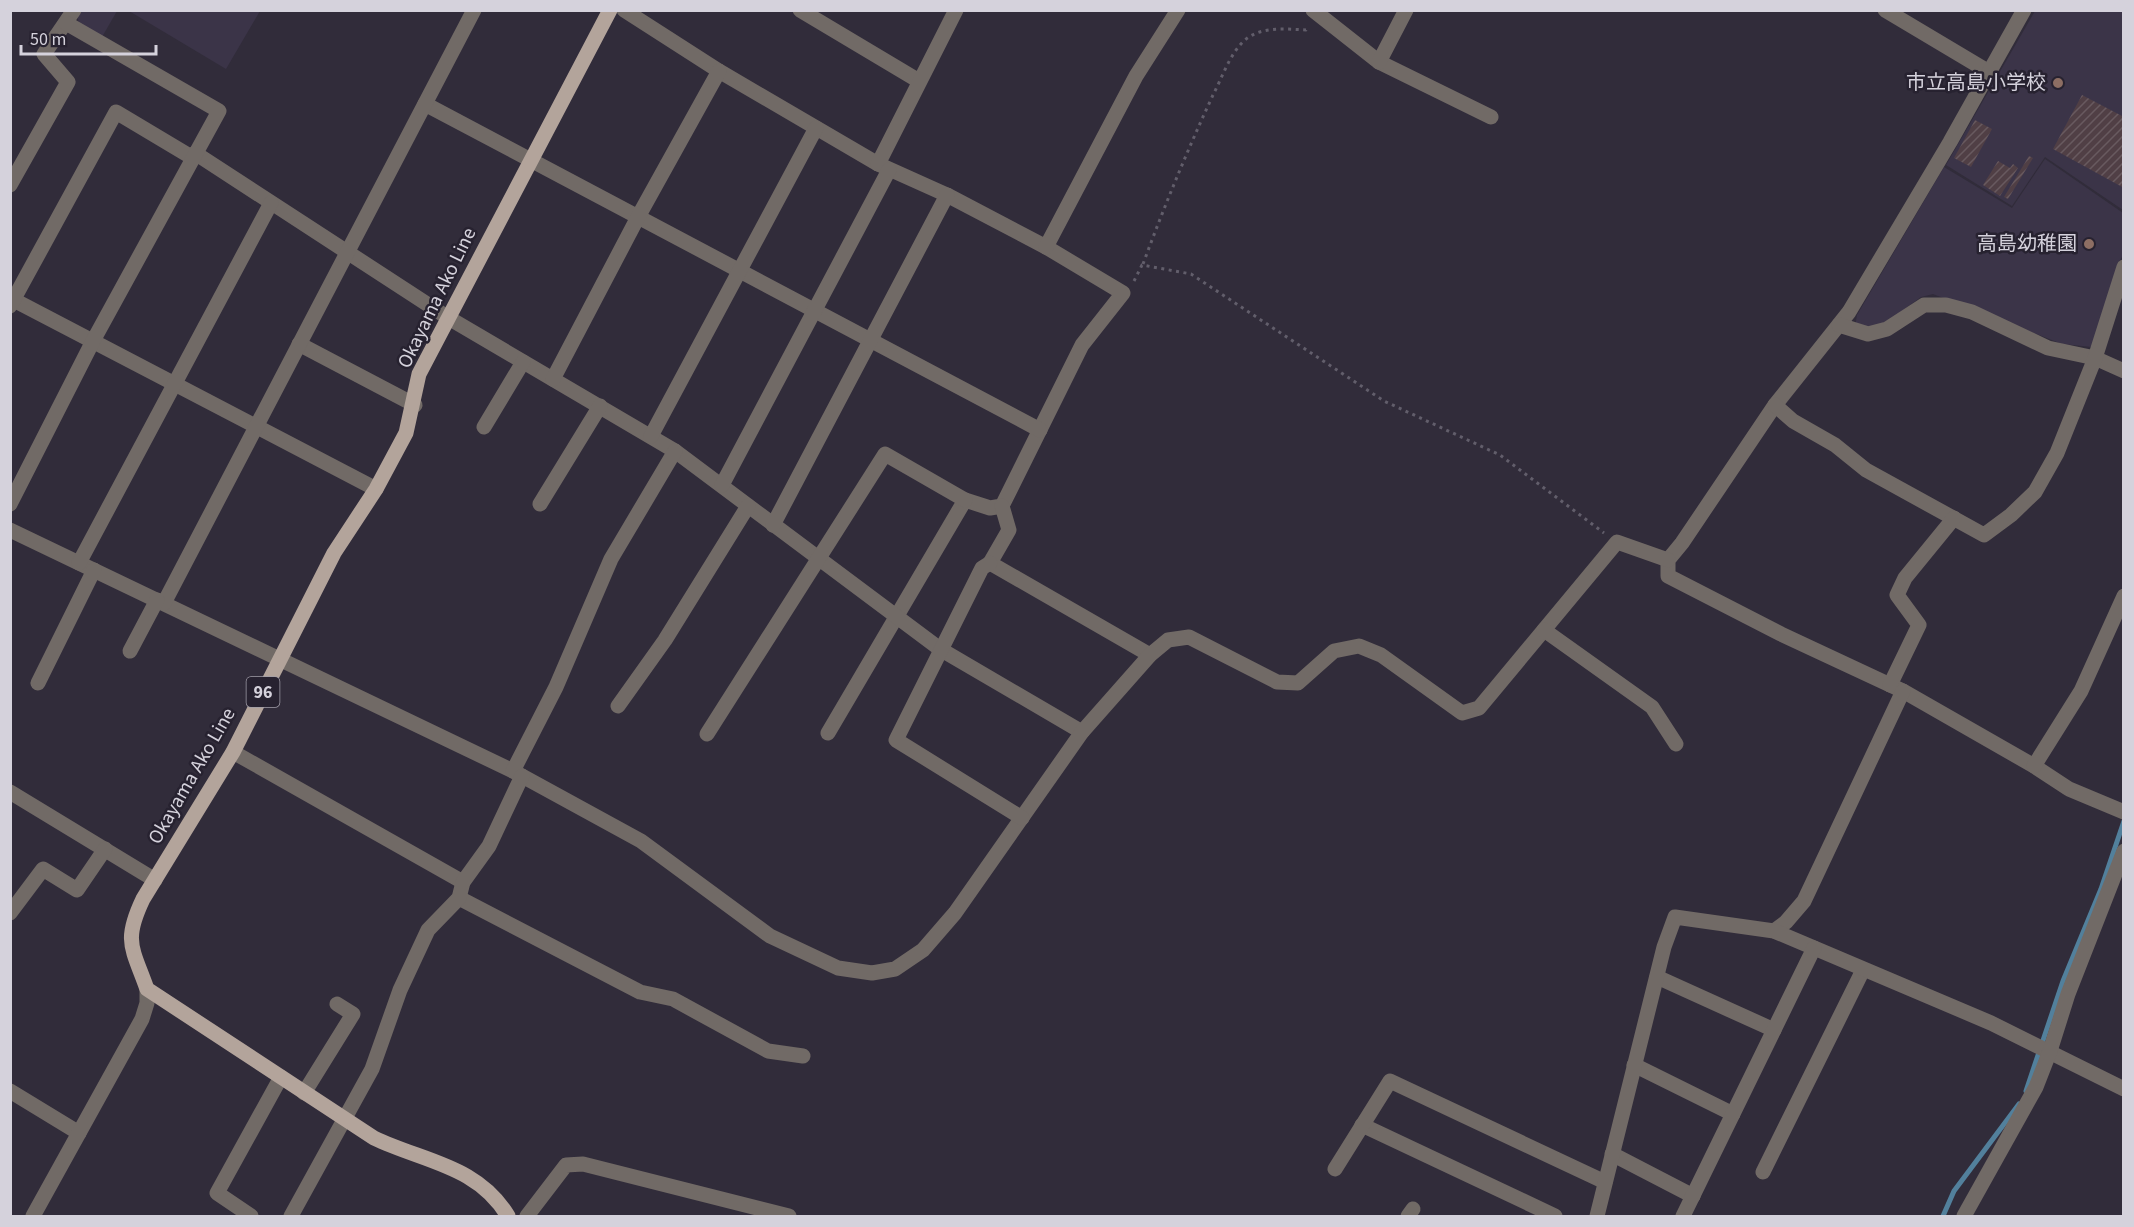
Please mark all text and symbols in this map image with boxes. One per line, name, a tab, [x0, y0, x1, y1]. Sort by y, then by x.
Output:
scale bar	[21, 18, 156, 56]
text: 50 m	[30, 27, 66, 52]
place label: 市立高島小学校	[1906, 69, 2046, 97]
marker: 市立高島小学校	[2051, 76, 2065, 90]
street label: Okayama Ako Line	[391, 223, 483, 373]
place label: 高島幼稚園	[1977, 230, 2077, 258]
marker: 高島幼稚園	[2082, 237, 2096, 251]
road number: 96	[246, 677, 280, 707]
street label: Okayama Ako Line	[142, 702, 243, 849]

